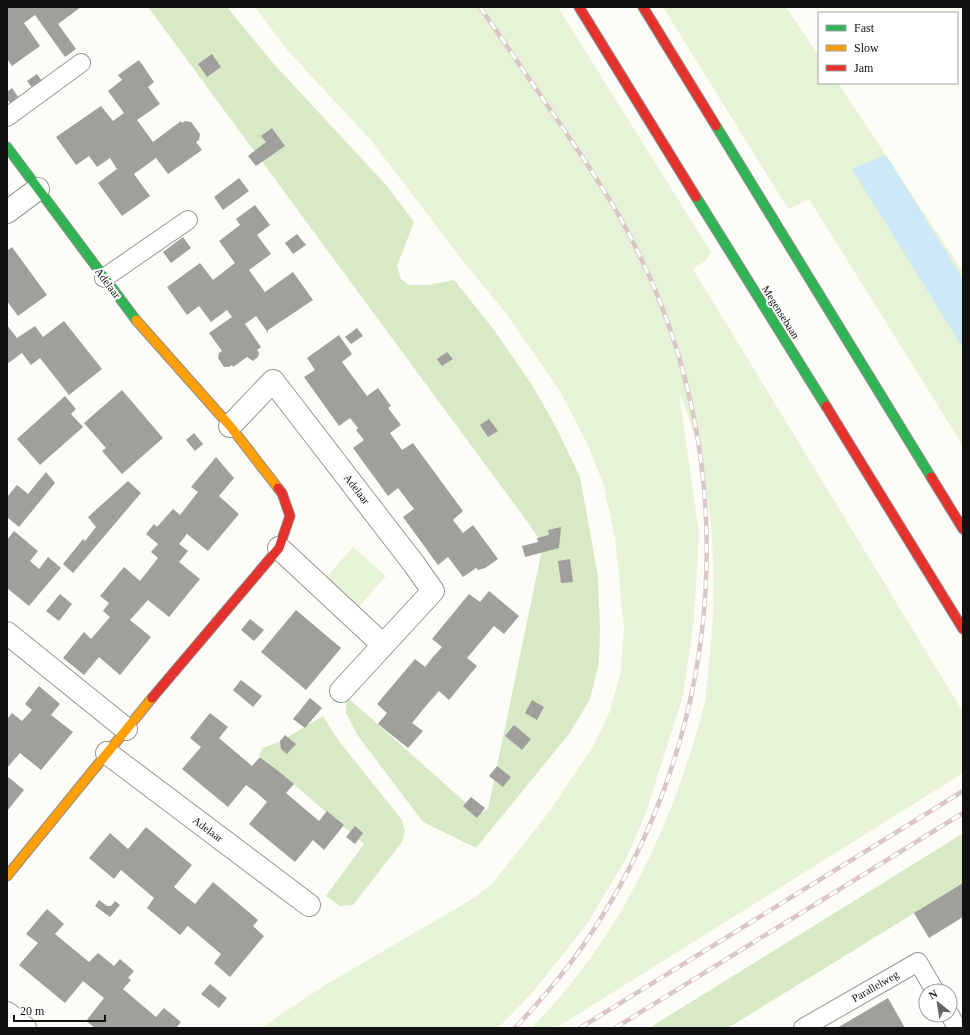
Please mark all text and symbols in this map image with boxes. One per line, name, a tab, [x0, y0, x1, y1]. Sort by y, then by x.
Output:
legend	[818, 12, 958, 84]
text: Fast	[854, 21, 875, 35]
text: Slow	[854, 41, 879, 55]
text: Jam	[854, 61, 874, 75]
street label: Adelaar	[93, 265, 123, 301]
street label: Megensebaan	[760, 283, 802, 341]
street label: Adelaar	[342, 472, 373, 507]
street label: Adelaar	[190, 814, 226, 844]
street label: Parallelweg	[850, 968, 901, 1004]
north arrow	[918, 983, 958, 1023]
text: N	[927, 987, 939, 1002]
scale bar	[14, 997, 105, 1023]
text: 20 m	[20, 1004, 45, 1018]

